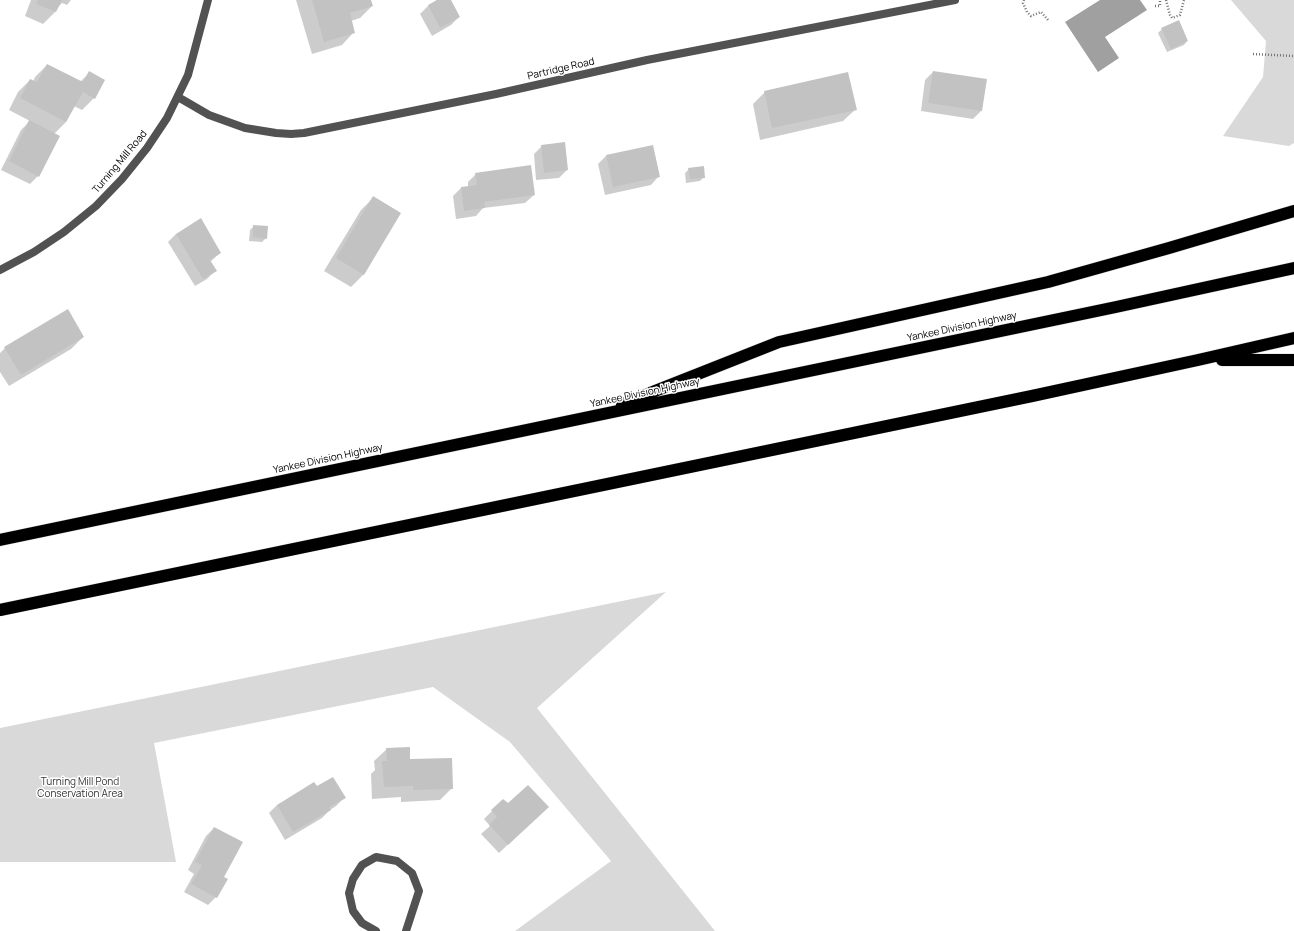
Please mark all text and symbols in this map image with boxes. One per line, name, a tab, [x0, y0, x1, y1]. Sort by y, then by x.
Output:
street label: Partridge Road	[526, 55, 596, 83]
street label: Turning Mill Road	[90, 128, 150, 196]
street label: Yankee Division Highway	[906, 310, 1018, 344]
street label: Yankee Division Highway	[589, 376, 701, 410]
street label: Yankee Division Highway	[272, 442, 384, 476]
park label: Turning Mill Pond Conservation Area	[37, 776, 123, 800]

